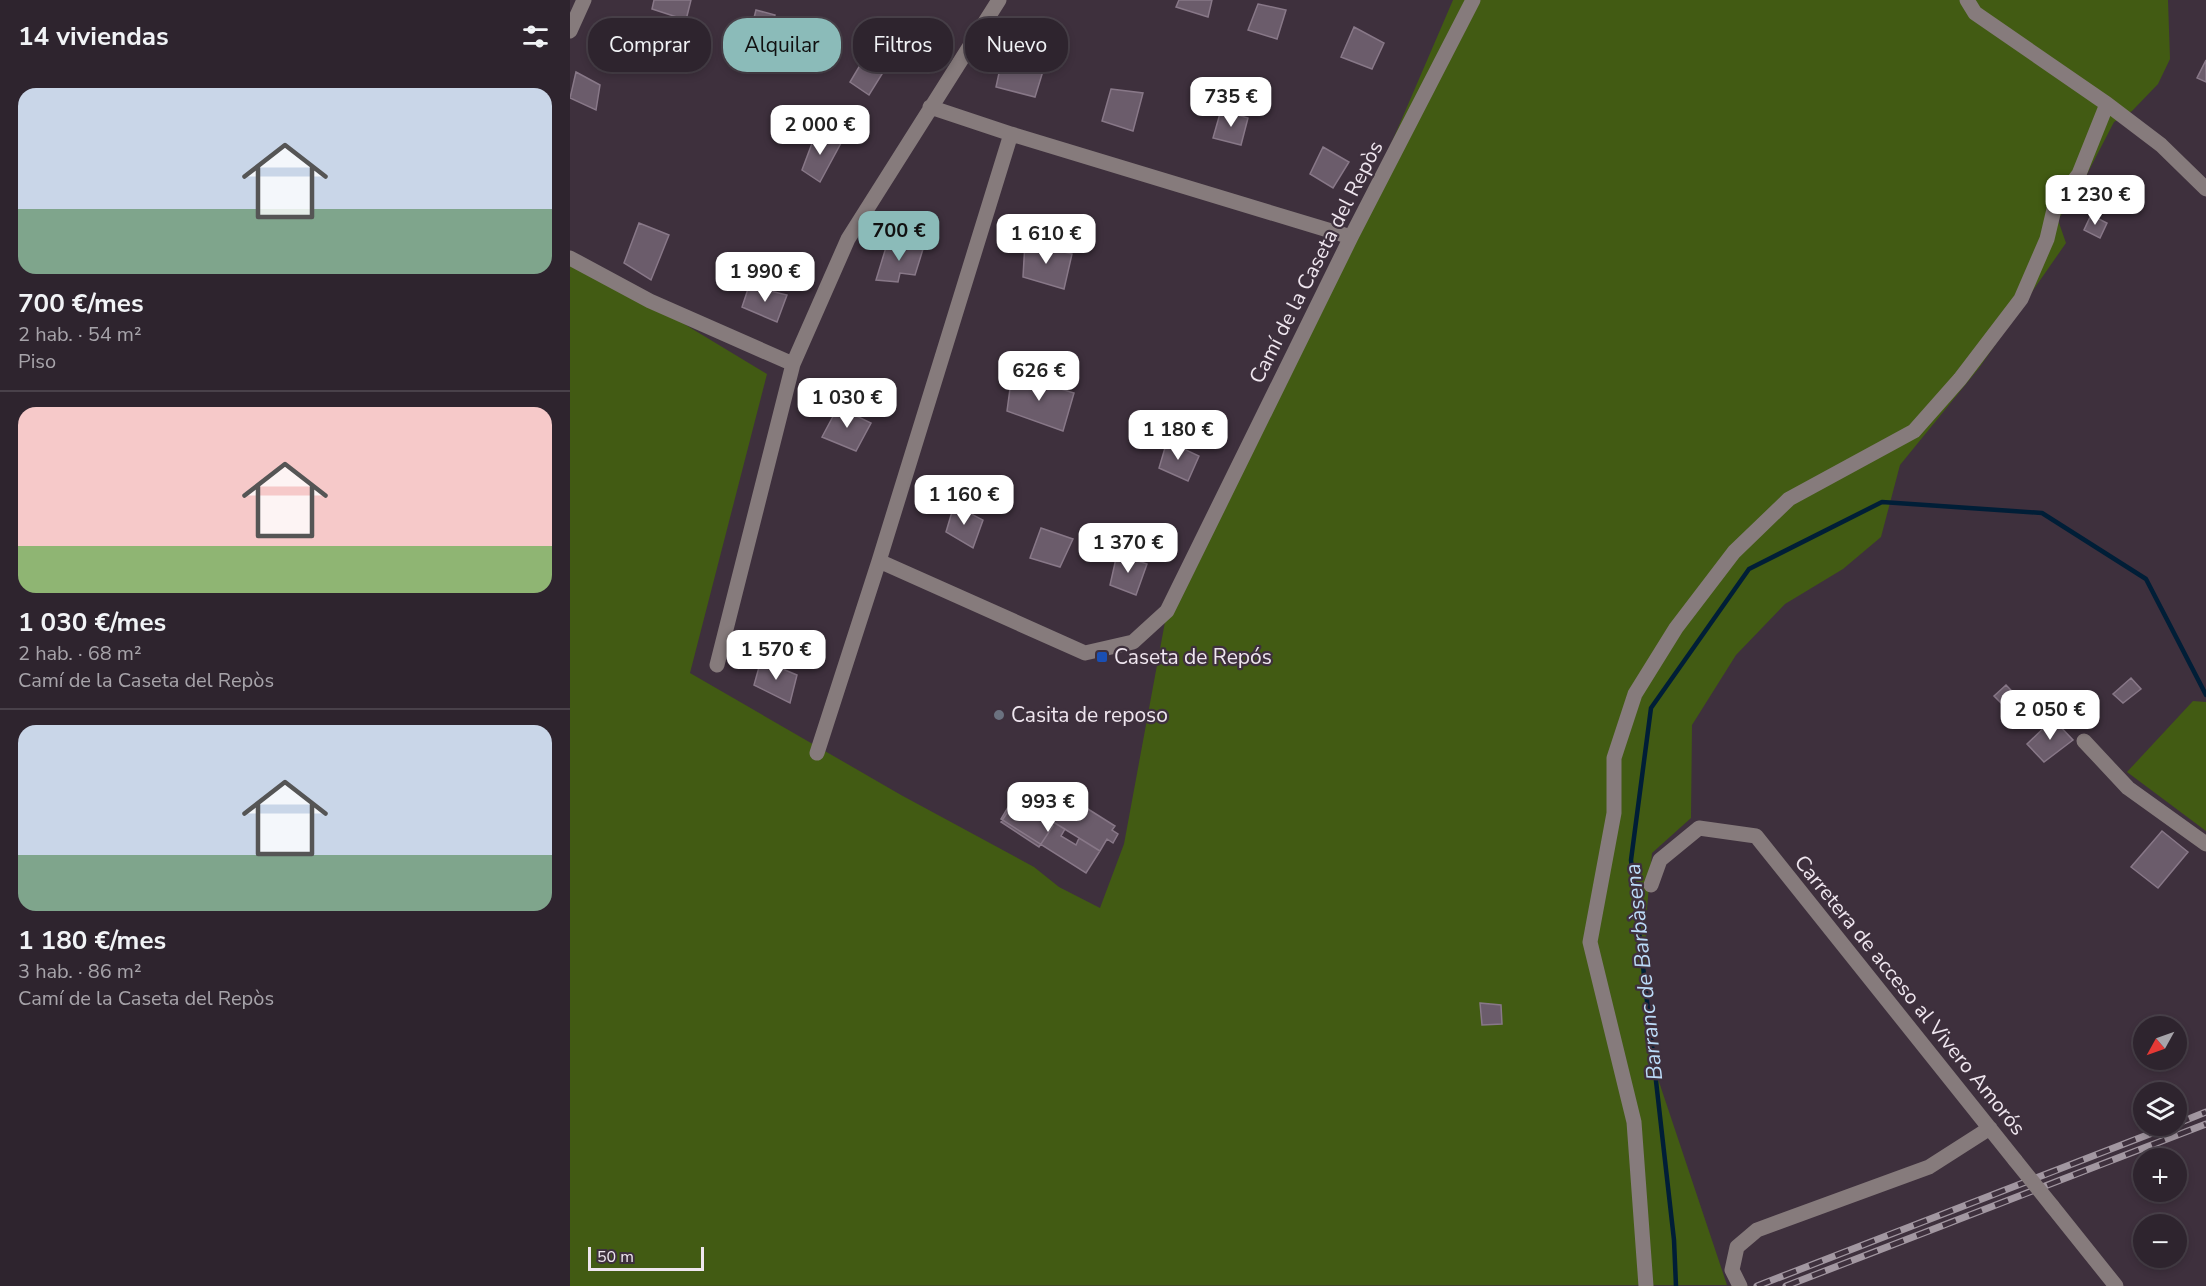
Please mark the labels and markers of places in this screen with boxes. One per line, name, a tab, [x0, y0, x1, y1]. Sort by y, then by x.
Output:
pin: 735 €	[1189, 77, 1273, 128]
pin: 2 000 €	[765, 105, 875, 156]
pin: 1 230 €	[2040, 175, 2150, 226]
pin: 700 €	[857, 211, 941, 262]
pin: 1 610 €	[991, 214, 1101, 265]
pin: 1 990 €	[710, 252, 820, 303]
pin: 626 €	[997, 351, 1081, 402]
pin: 1 030 €	[792, 378, 902, 429]
pin: 1 180 €	[1123, 410, 1233, 461]
pin: 1 160 €	[909, 475, 1019, 526]
pin: 1 370 €	[1073, 523, 1183, 574]
pin: 1 570 €	[721, 630, 831, 681]
place label: Caseta de Repós	[1114, 643, 1272, 671]
marker: Caseta de Repós	[1095, 650, 1109, 664]
pin: 2 050 €	[1995, 690, 2105, 741]
place label: Casita de reposo	[1011, 701, 1168, 729]
marker: Casita de reposo	[992, 708, 1006, 722]
pin: 993 €	[1006, 782, 1090, 833]

